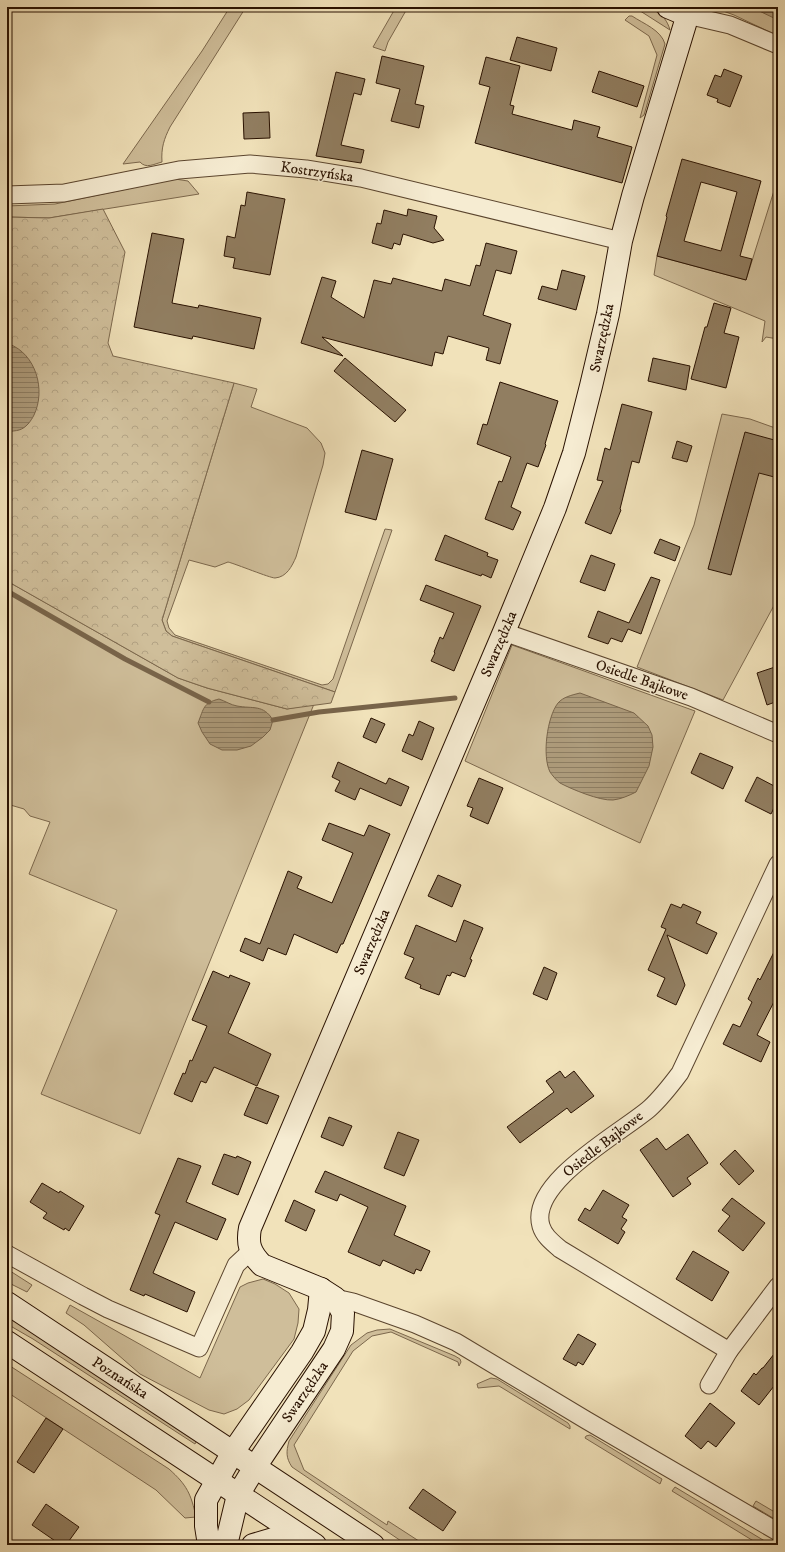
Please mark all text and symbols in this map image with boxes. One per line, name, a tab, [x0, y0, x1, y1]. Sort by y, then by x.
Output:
street label: Kostrzyńska	[279, 157, 355, 187]
street label: Swarzędzka	[585, 301, 619, 374]
street label: Swarzędzka	[477, 608, 522, 680]
street label: Osiedle Bajkowe	[593, 655, 691, 705]
street label: Swarzędzka	[350, 906, 395, 978]
street label: Osiedle Bajkowe	[559, 1107, 647, 1181]
street label: Poznańska	[88, 1353, 152, 1403]
street label: Swarzędzka	[278, 1357, 333, 1426]

